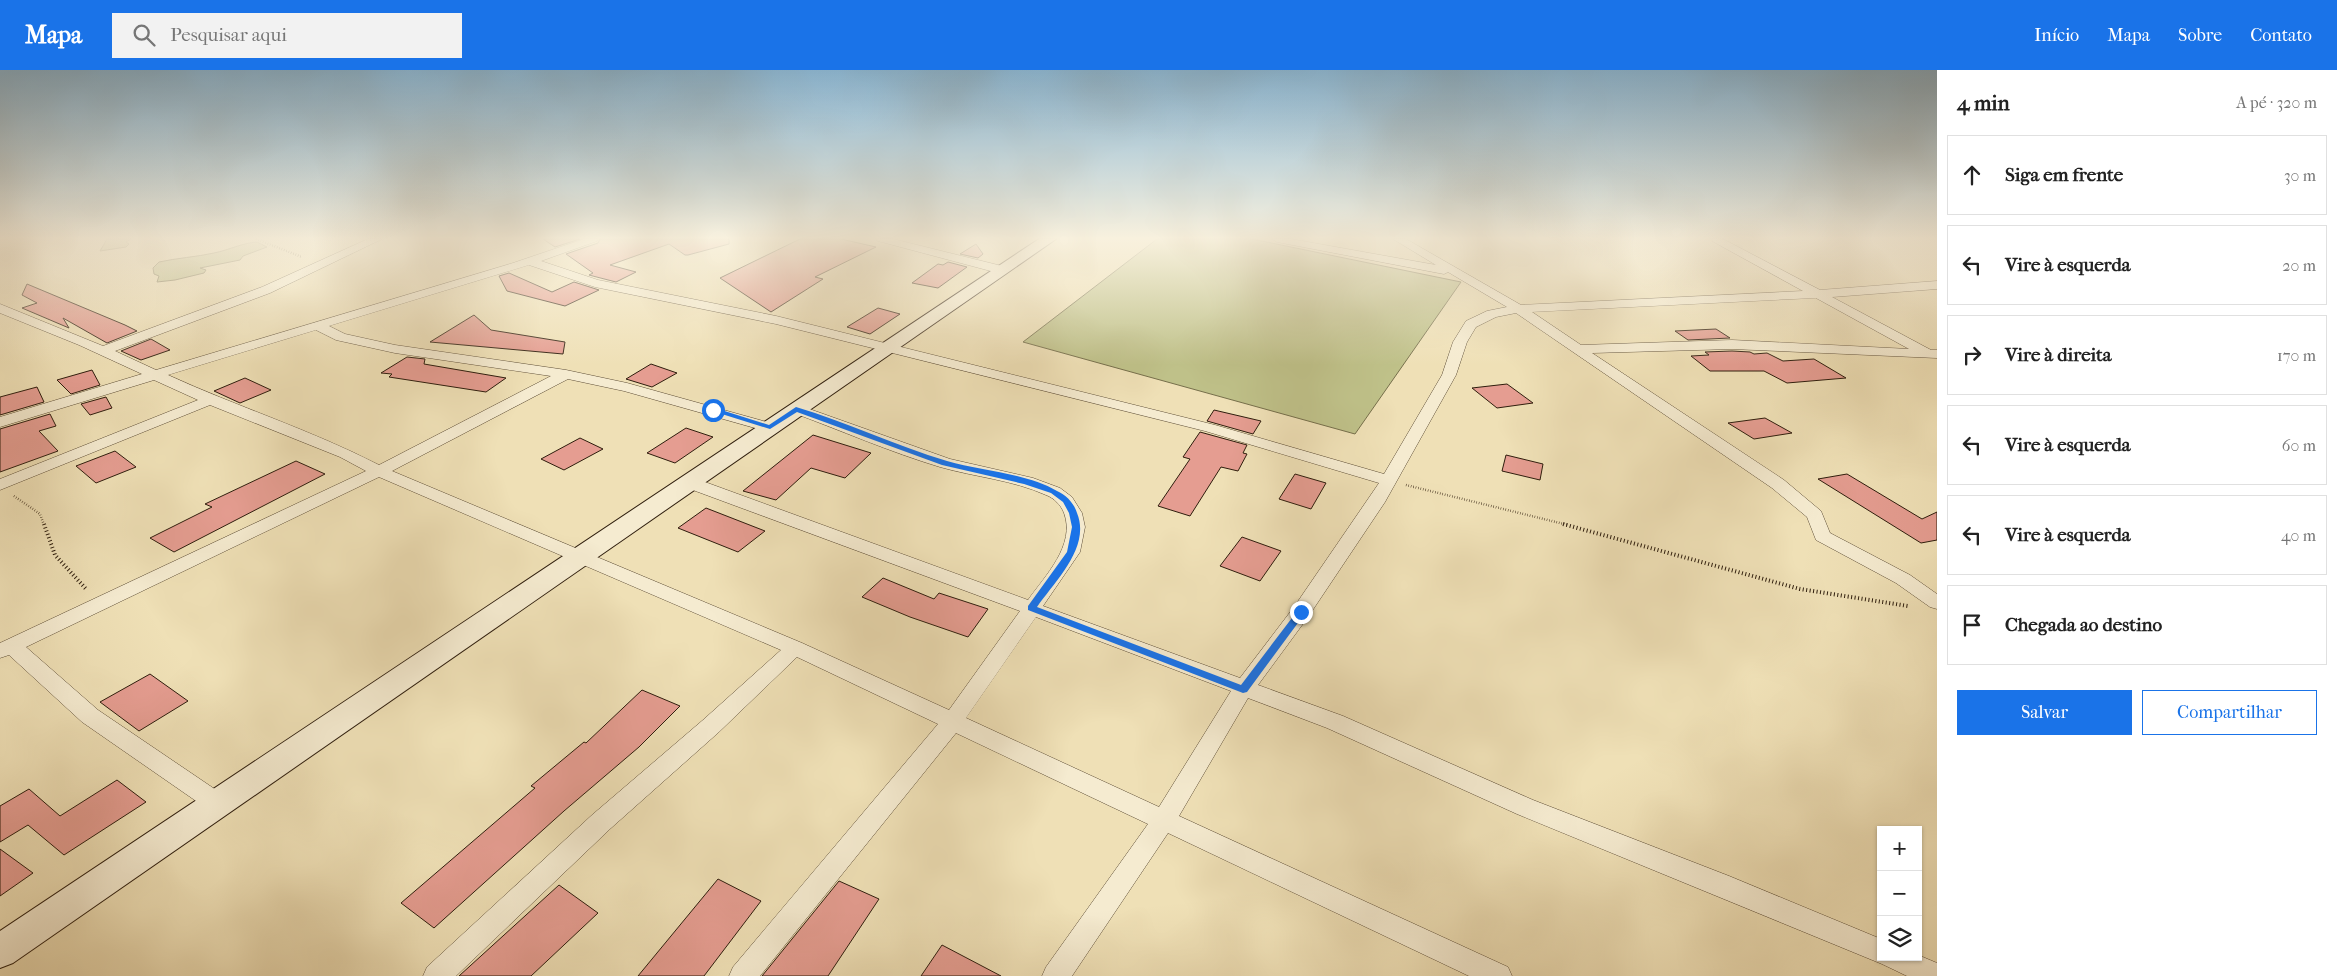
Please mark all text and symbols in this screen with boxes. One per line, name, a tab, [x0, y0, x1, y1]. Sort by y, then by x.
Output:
search box	[112, 13, 462, 58]
text: Mapa	[25, 21, 82, 49]
icon: search	[130, 21, 158, 49]
text: Pesquisar aqui	[170, 24, 287, 46]
text: Início	[2034, 25, 2079, 46]
text: Mapa	[2107, 25, 2150, 46]
text: Sobre	[2178, 25, 2222, 46]
text: Contato	[2250, 25, 2312, 46]
text: 4 min	[1957, 91, 2010, 115]
text: A pé · 320 m	[2236, 93, 2317, 112]
icon: ahead	[1958, 161, 1986, 189]
text: Siga em frente	[2005, 164, 2123, 186]
text: 30 m	[2284, 166, 2316, 185]
icon: left	[1958, 251, 1986, 279]
text: Vire à esquerda	[2005, 254, 2131, 276]
text: 20 m	[2282, 256, 2316, 275]
icon: right	[1958, 341, 1986, 369]
text: Vire à direita	[2005, 344, 2112, 366]
text: 170 m	[2277, 346, 2316, 365]
route start	[702, 399, 725, 422]
icon: left	[1958, 431, 1986, 459]
text: Vire à esquerda	[2005, 434, 2131, 456]
text: 60 m	[2282, 436, 2316, 455]
icon: left	[1958, 521, 1986, 549]
text: Vire à esquerda	[2005, 524, 2131, 546]
text: 40 m	[2281, 526, 2316, 545]
route end	[1290, 601, 1313, 624]
icon: arrive	[1958, 611, 1986, 639]
text: Chegada ao destino	[2005, 614, 2162, 636]
button: Salvar	[1957, 690, 2132, 735]
button: Compartilhar	[2142, 690, 2317, 735]
map controls	[1877, 826, 1922, 961]
button: +	[1877, 826, 1922, 871]
button: −	[1877, 871, 1922, 916]
button: layers	[1877, 916, 1922, 961]

